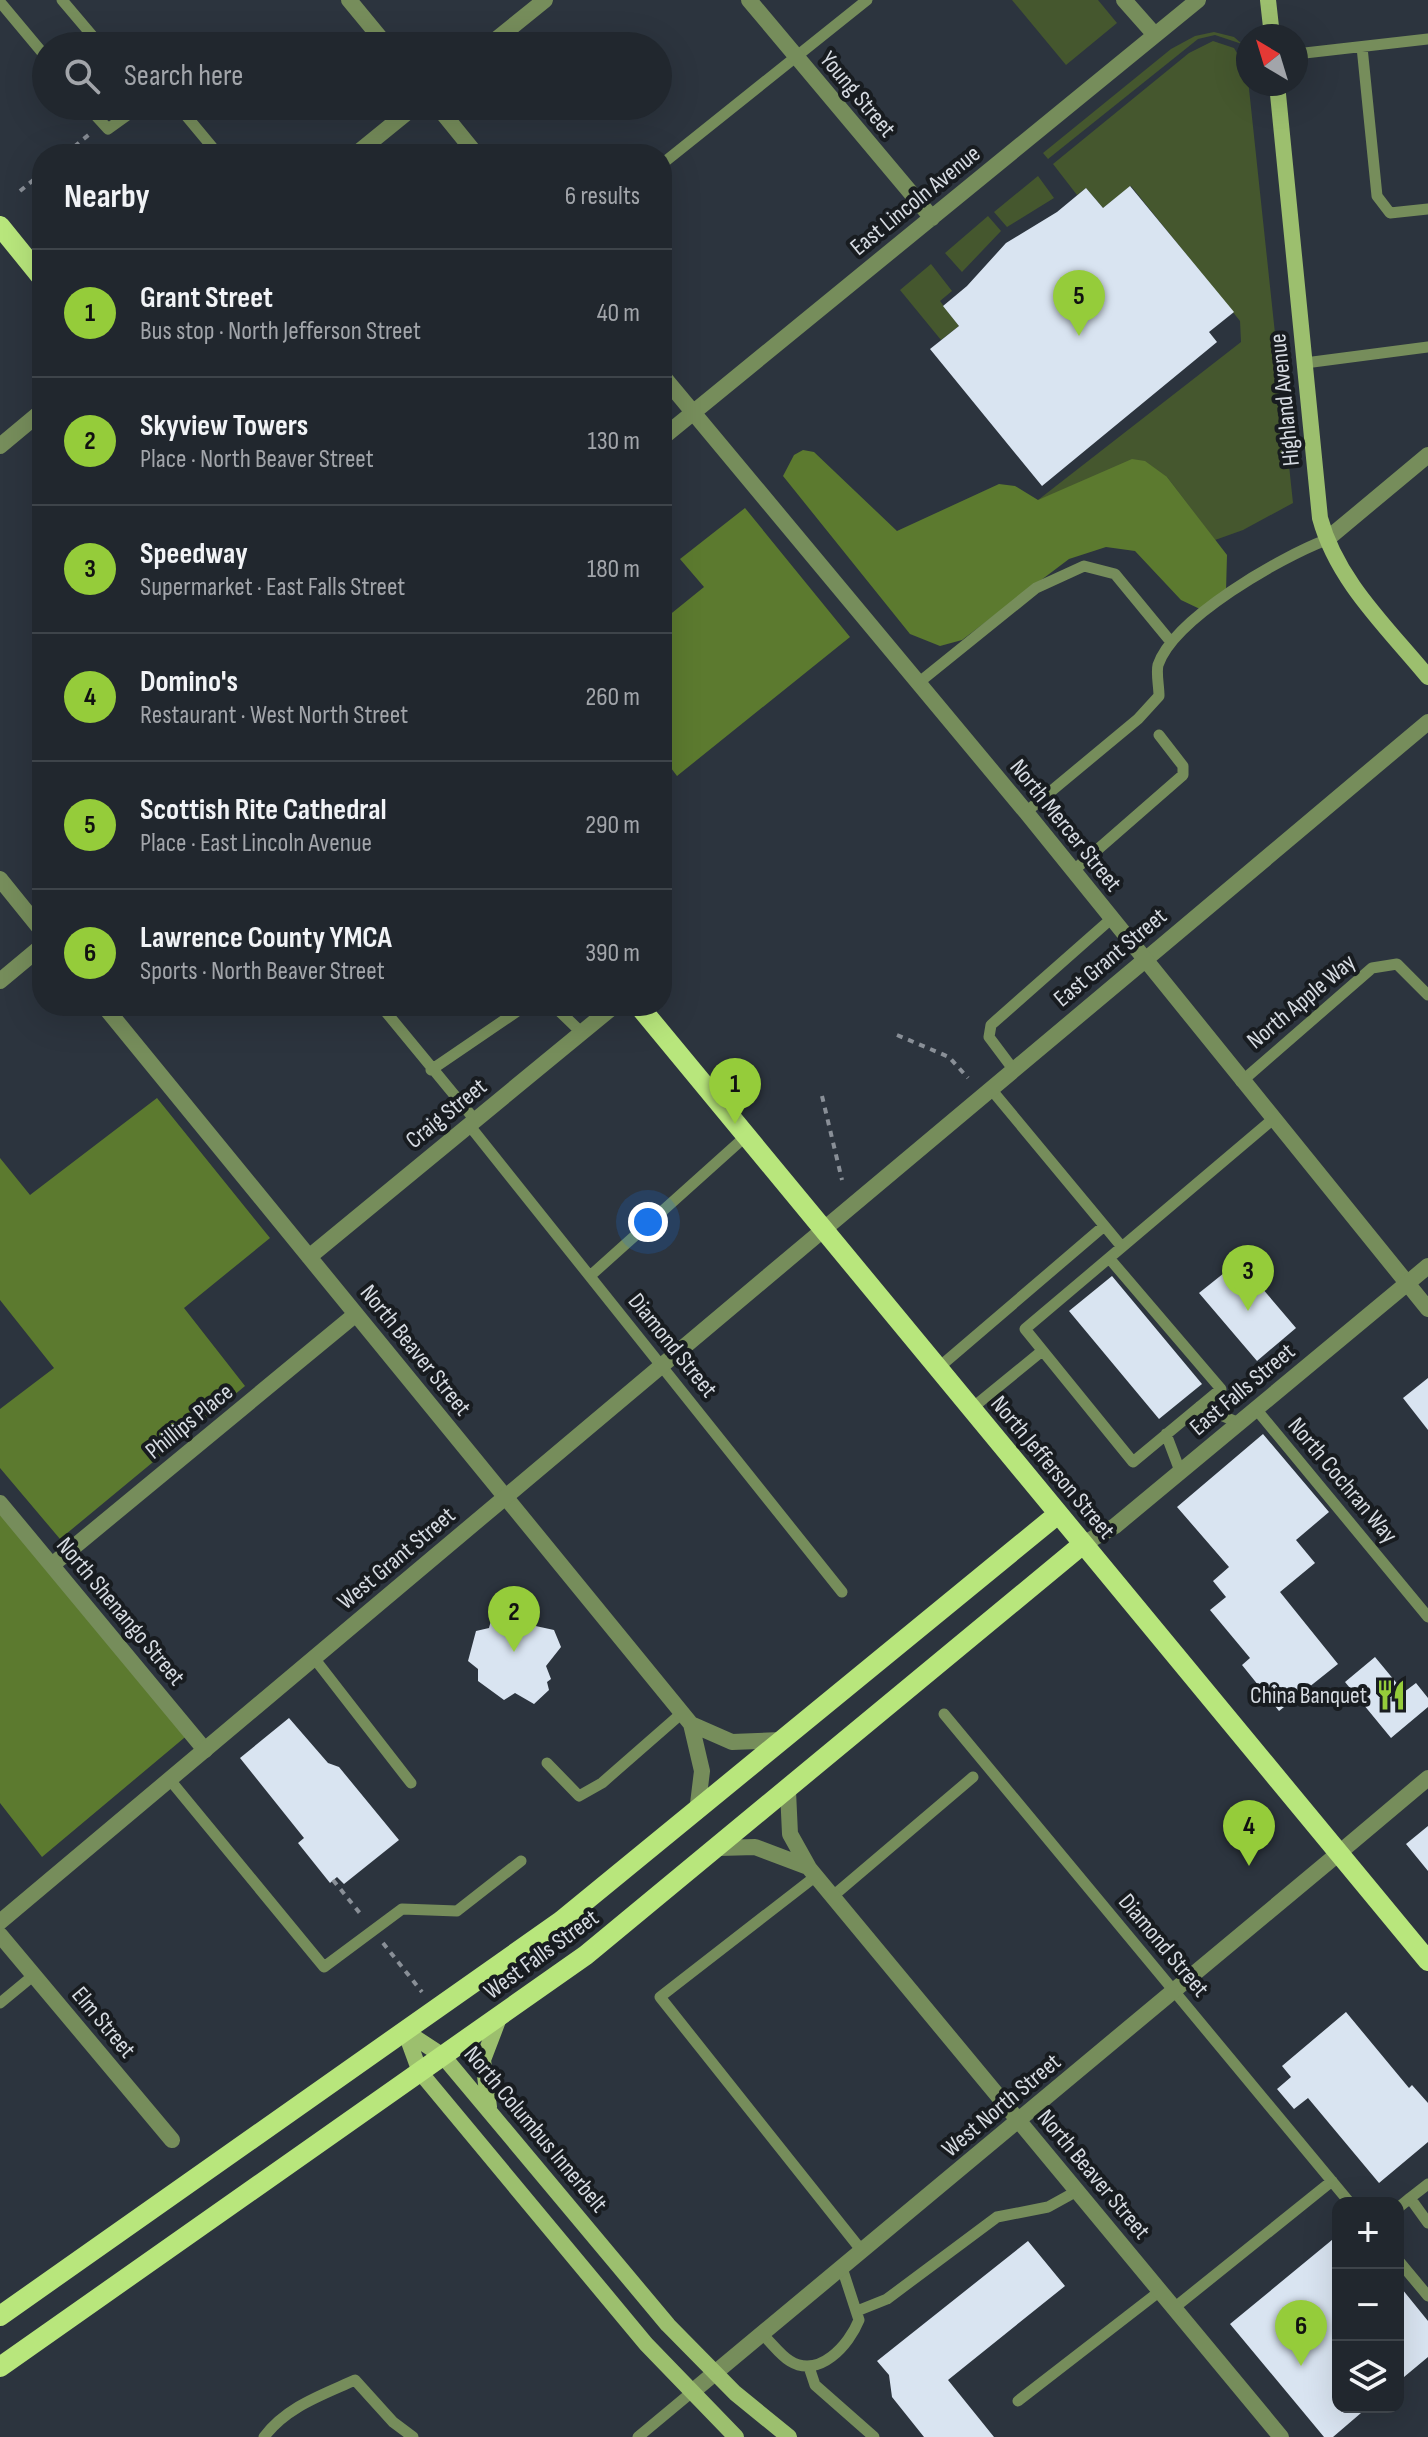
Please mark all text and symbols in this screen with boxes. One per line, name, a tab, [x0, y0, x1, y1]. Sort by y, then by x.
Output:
north arrow	[1236, 24, 1308, 96]
search box	[32, 32, 672, 120]
street label: Young Street	[813, 46, 902, 143]
icon: search	[60, 54, 104, 98]
text: Search here	[124, 58, 243, 94]
street label: East Lincoln Avenue	[844, 139, 986, 262]
text: Nearby	[64, 176, 150, 217]
text: 6 results	[565, 181, 640, 212]
pin: 5	[1053, 270, 1105, 336]
text: Grant Street	[140, 280, 273, 316]
text: 1	[85, 298, 95, 329]
text: 40 m	[597, 298, 640, 329]
text: Bus stop · North Jefferson Street	[140, 316, 421, 347]
street label: Highland Avenue	[1263, 332, 1306, 468]
text: Skyview Towers	[140, 408, 308, 444]
text: 2	[84, 426, 96, 457]
text: 130 m	[588, 426, 640, 457]
text: Place · North Beaver Street	[140, 444, 374, 475]
text: Speedway	[140, 536, 248, 572]
text: 3	[84, 554, 96, 585]
text: 180 m	[587, 554, 640, 585]
text: Supermarket · East Falls Street	[140, 572, 405, 603]
text: Domino's	[140, 664, 238, 700]
text: 4	[84, 682, 96, 713]
text: 260 m	[585, 682, 640, 713]
text: Restaurant · West North Street	[140, 700, 408, 731]
street label: North Mercer Street	[1003, 753, 1128, 897]
text: Scottish Rite Cathedral	[140, 792, 387, 828]
text: 5	[84, 810, 96, 841]
text: 290 m	[585, 810, 640, 841]
text: Place · East Lincoln Avenue	[140, 828, 372, 859]
street label: East Grant Street	[1048, 902, 1173, 1013]
text: Lawrence County YMCA	[140, 920, 392, 956]
text: 6	[84, 938, 96, 969]
text: 390 m	[585, 938, 640, 969]
street label: North Apple Way	[1241, 948, 1361, 1055]
text: Sports · North Beaver Street	[140, 956, 385, 987]
pin: 1	[709, 1058, 761, 1124]
street label: Craig Street	[400, 1072, 493, 1155]
your location	[628, 1202, 668, 1242]
pin: 3	[1222, 1245, 1274, 1311]
street label: North Beaver Street	[354, 1279, 477, 1422]
street label: Diamond Street	[622, 1287, 723, 1403]
street label: East Falls Street	[1184, 1337, 1301, 1442]
street label: Phillips Place	[140, 1377, 239, 1465]
street label: North Jefferson Street	[984, 1390, 1121, 1545]
street label: North Cochran Way	[1282, 1412, 1404, 1549]
street label: West Grant Street	[332, 1501, 461, 1616]
street label: North Shenango Street	[50, 1531, 191, 1691]
pin: 2	[488, 1586, 540, 1652]
restaurant icon: China Banquet	[1374, 1678, 1408, 1712]
place label: China Banquet	[1250, 1681, 1367, 1710]
pin: 4	[1223, 1800, 1275, 1866]
street label: Diamond Street	[1112, 1888, 1215, 2003]
street label: West Falls Street	[478, 1903, 604, 2006]
street label: Elm Street	[65, 1981, 142, 2064]
street label: North Columbus Innerbelt	[458, 2040, 614, 2218]
street label: West North Street	[936, 2047, 1067, 2163]
street label: North Beaver Street	[1031, 2104, 1156, 2245]
map controls	[1332, 2197, 1404, 2413]
button: +	[1332, 2197, 1404, 2269]
button: −	[1332, 2269, 1404, 2341]
pin: 6	[1275, 2300, 1327, 2366]
button: layers	[1332, 2341, 1404, 2413]

